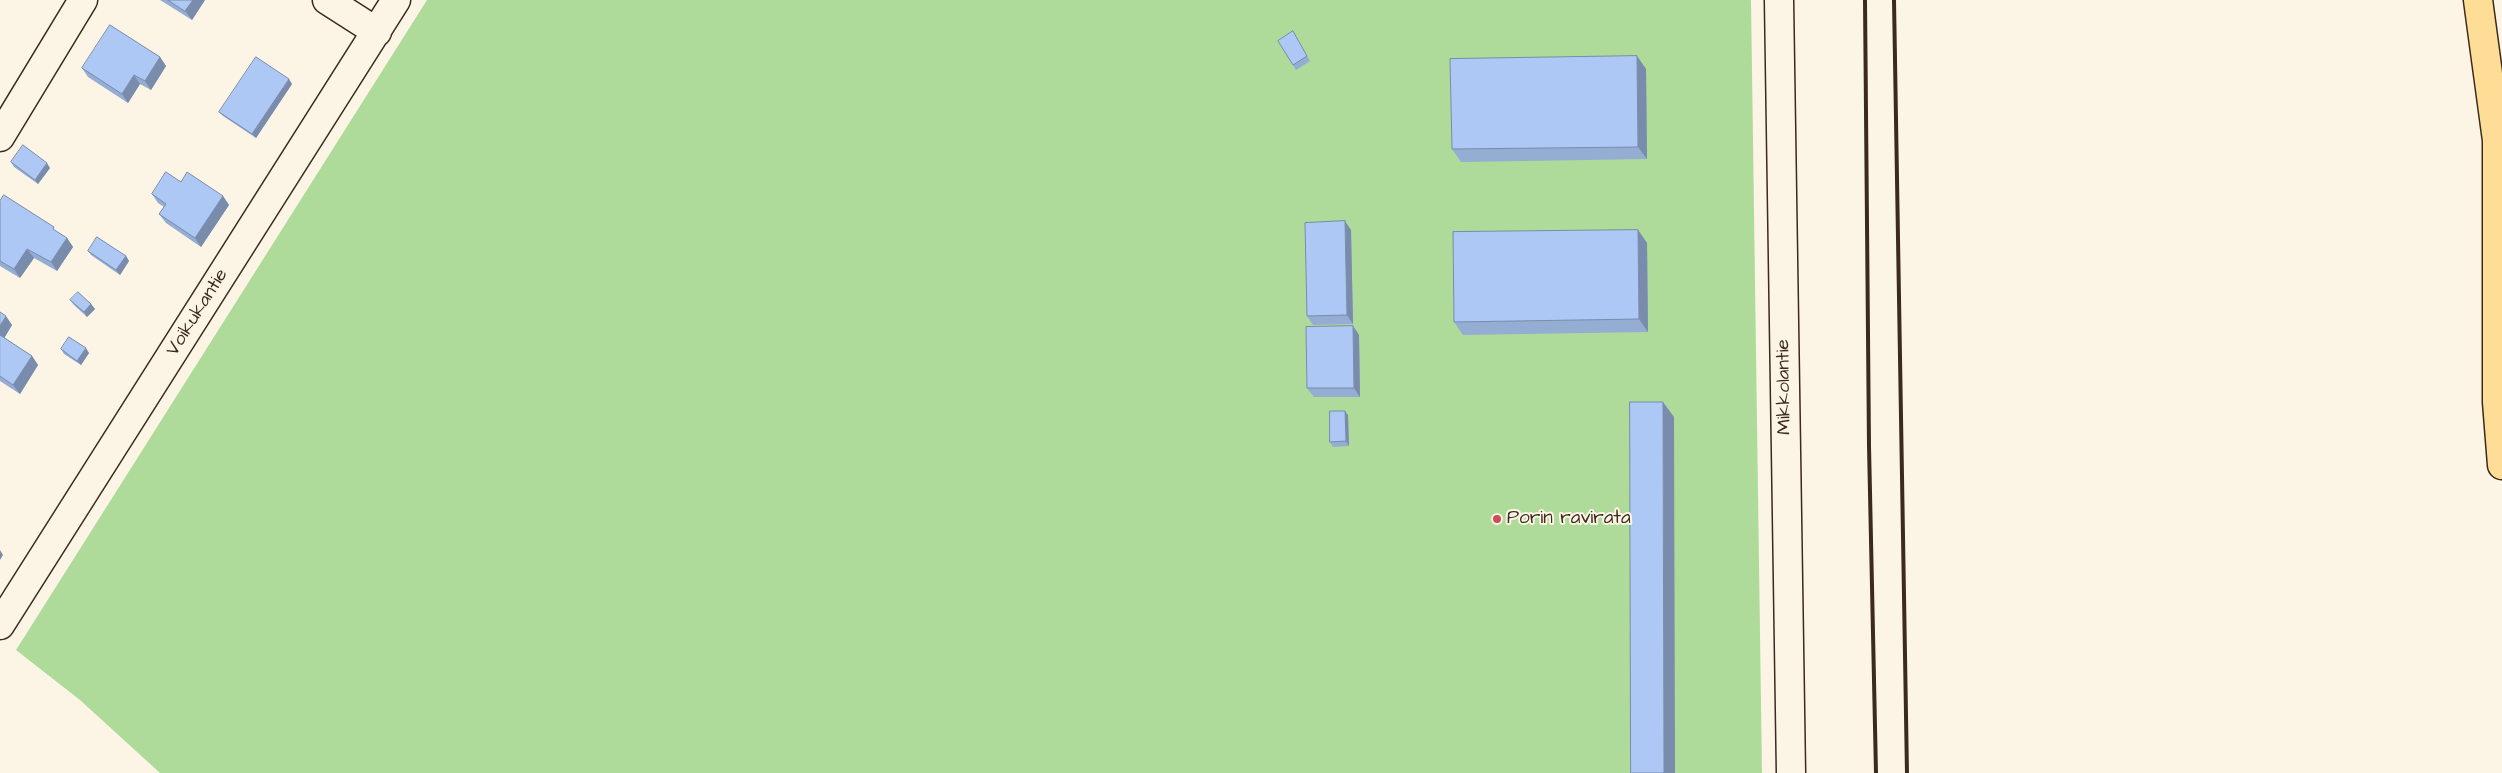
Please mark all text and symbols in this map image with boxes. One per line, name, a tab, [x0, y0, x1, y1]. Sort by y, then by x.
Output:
street label: Voikukantie	[162, 265, 234, 361]
street label: Mikkolantie	[1773, 339, 1797, 435]
place label: Porin ravirata	[1507, 508, 1631, 530]
marker: Porin ravirata	[1491, 513, 1503, 525]

